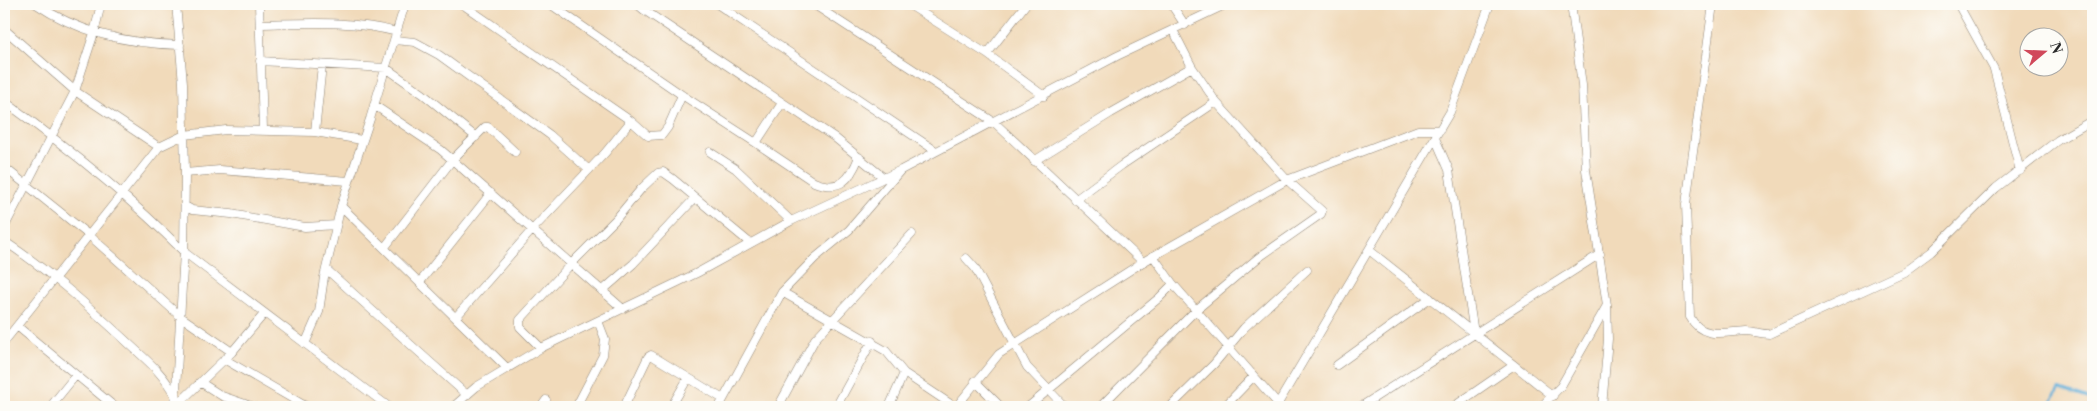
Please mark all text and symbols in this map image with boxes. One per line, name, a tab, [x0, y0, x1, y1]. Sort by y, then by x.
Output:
north arrow	[2020, 28, 2070, 78]
text: N	[2045, 40, 2066, 56]

